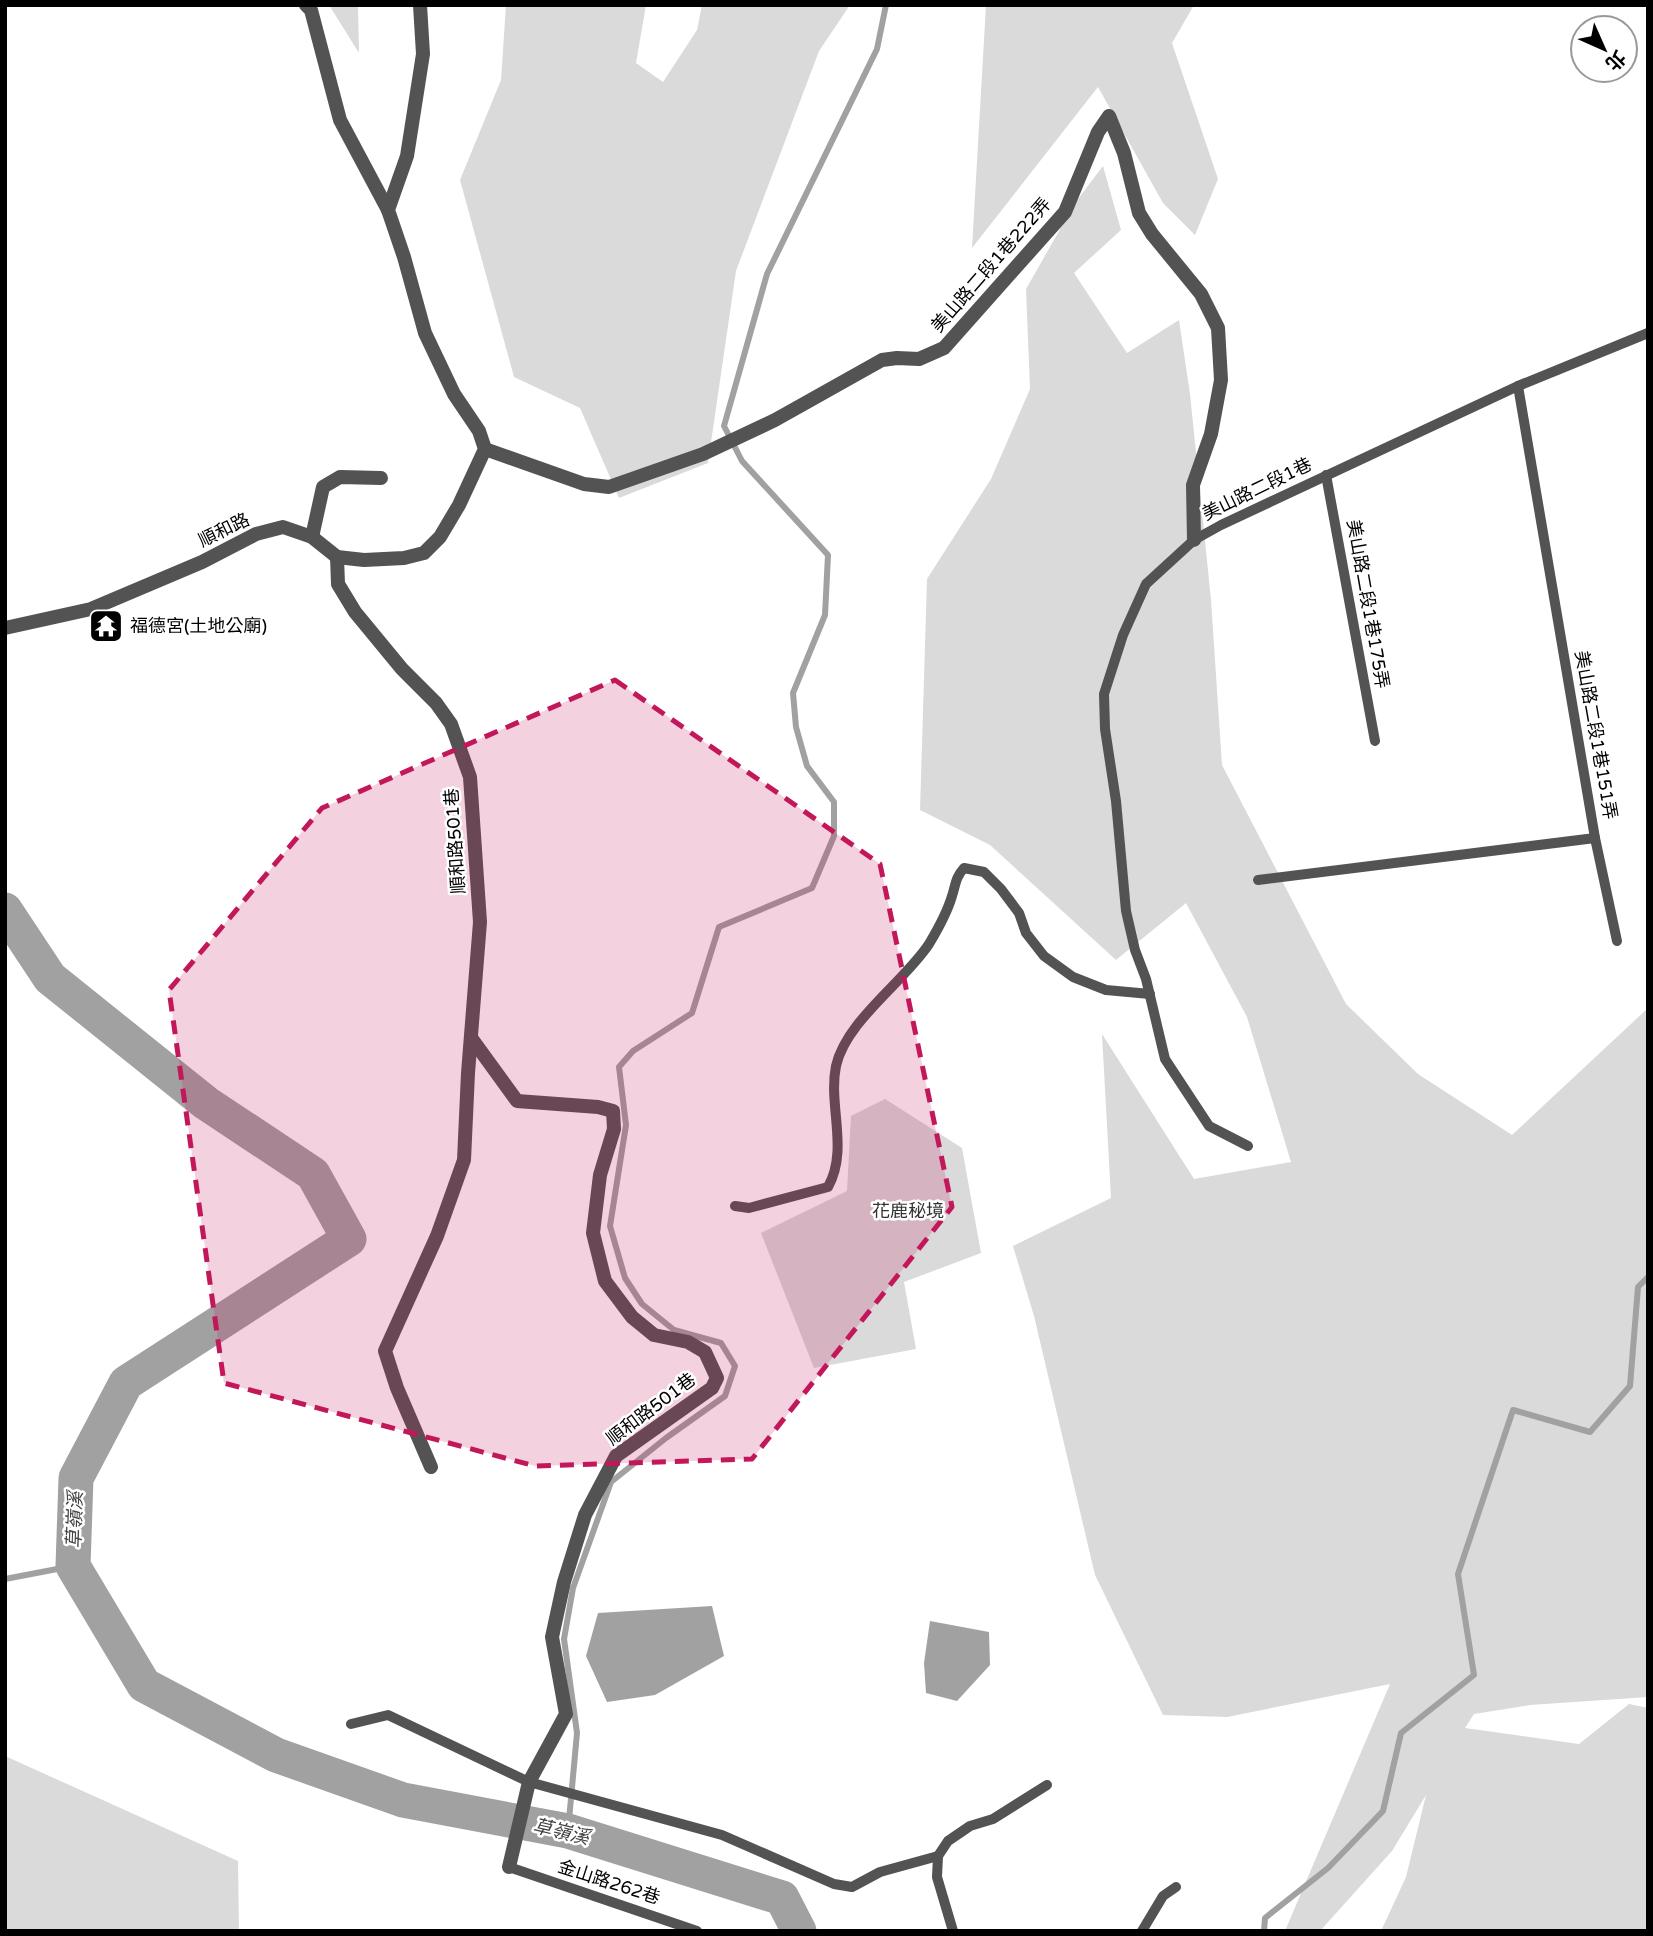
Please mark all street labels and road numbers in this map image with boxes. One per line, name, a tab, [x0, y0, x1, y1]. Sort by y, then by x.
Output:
street label: 美山路二段1巷222弄	[927, 193, 1055, 337]
street label: 美山路二段1巷	[1199, 453, 1315, 525]
street label: 順和路	[195, 508, 253, 552]
street label: 美山路二段1巷175弄	[1342, 518, 1394, 690]
street label: 美山路二段1巷151弄	[1570, 649, 1622, 821]
street label: 順和路501巷	[440, 787, 470, 895]
street label: 順和路501巷	[602, 1368, 700, 1450]
street label: 金山路262巷	[555, 1855, 663, 1909]

